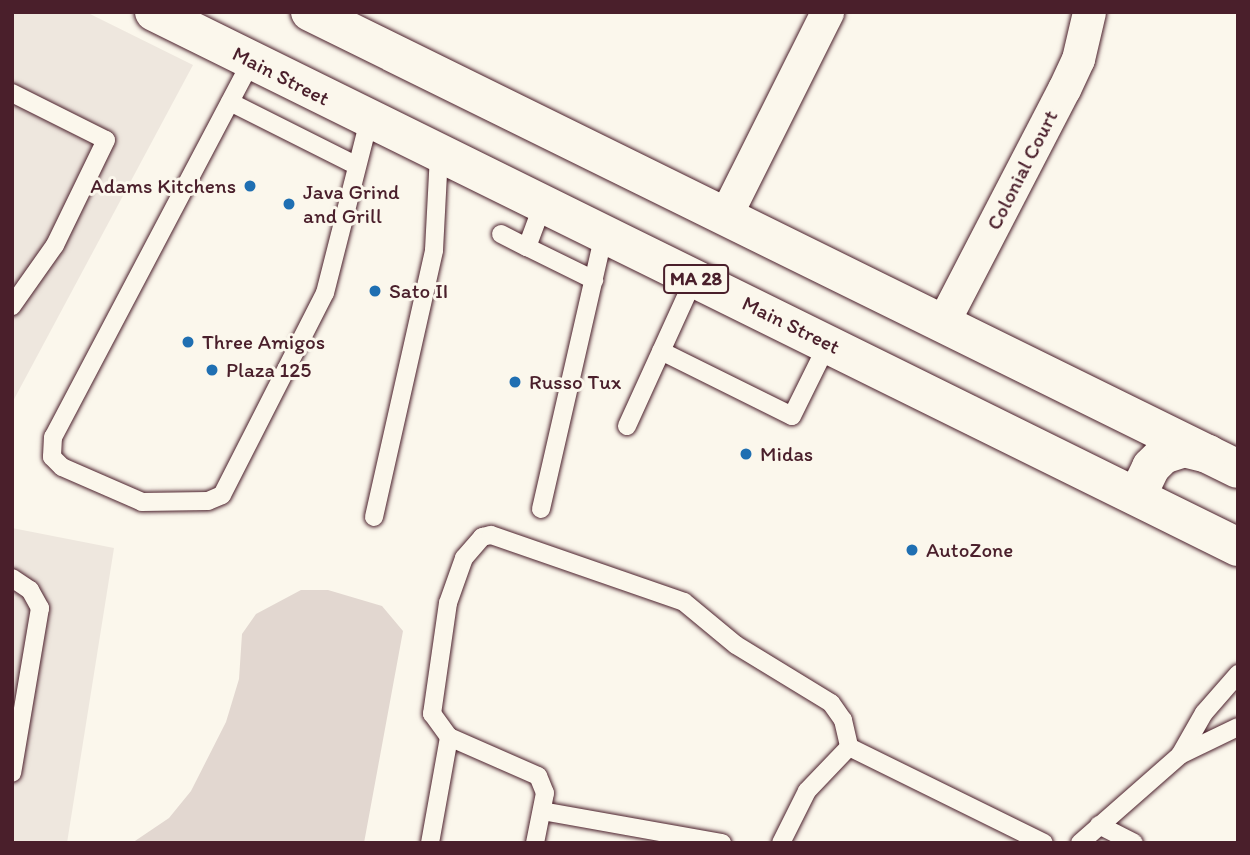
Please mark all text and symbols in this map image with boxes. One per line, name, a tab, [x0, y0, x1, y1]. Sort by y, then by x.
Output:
street label: Main Street	[229, 41, 333, 111]
street label: Colonial Court	[981, 106, 1063, 234]
place label: Adams Kitchens	[90, 173, 236, 199]
marker: Adams Kitchens	[242, 178, 258, 194]
place label: Java Grind and Grill	[303, 179, 399, 229]
marker: Java Grind and Grill	[281, 196, 297, 212]
road number: MA 28	[663, 264, 729, 294]
place label: Sato II	[389, 278, 448, 304]
marker: Sato II	[367, 283, 383, 299]
street label: Main Street	[738, 291, 844, 359]
place label: Three Amigos	[202, 329, 325, 355]
marker: Three Amigos	[180, 334, 196, 350]
place label: Plaza 125	[226, 357, 311, 383]
marker: Plaza 125	[204, 362, 220, 378]
place label: Russo Tux	[529, 369, 620, 395]
marker: Russo Tux	[507, 374, 523, 390]
place label: Midas	[760, 441, 813, 467]
marker: Midas	[738, 446, 754, 462]
place label: AutoZone	[926, 537, 1013, 563]
marker: AutoZone	[904, 542, 920, 558]

